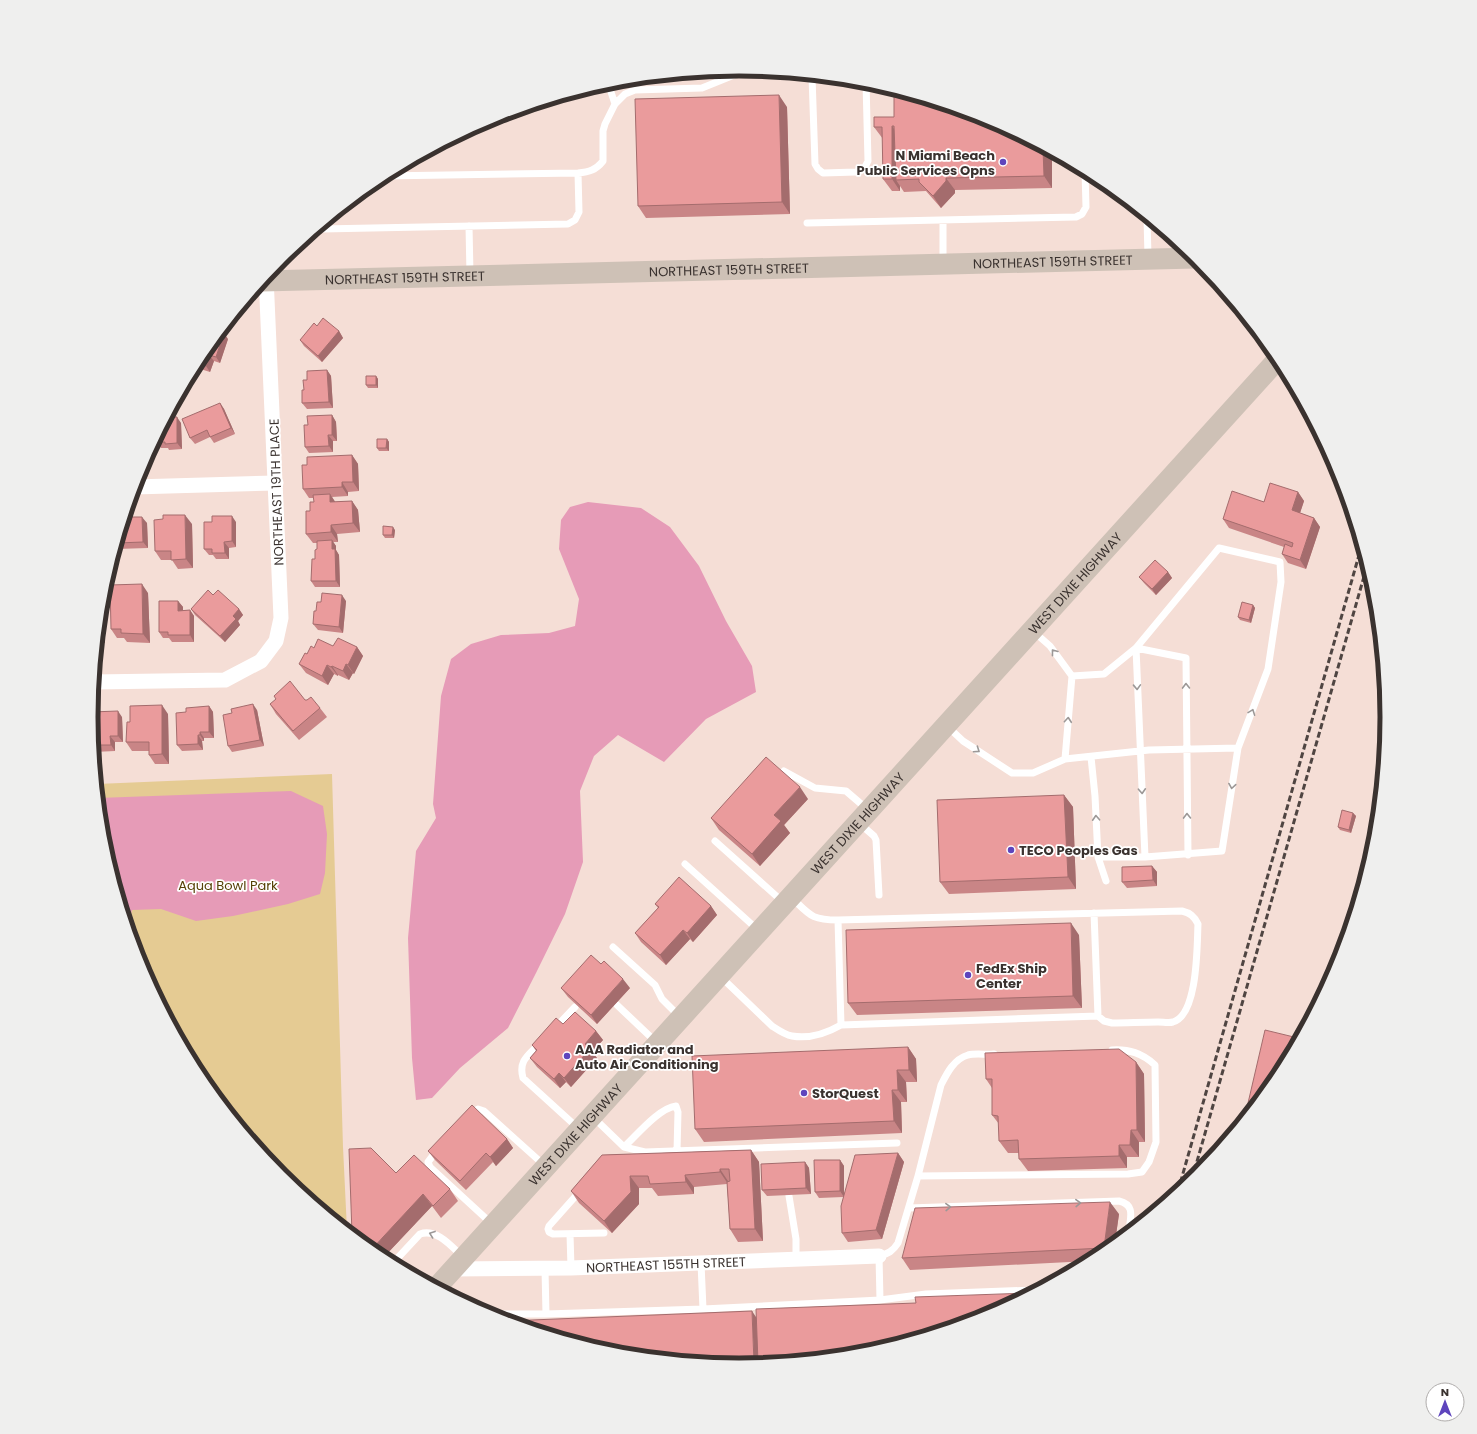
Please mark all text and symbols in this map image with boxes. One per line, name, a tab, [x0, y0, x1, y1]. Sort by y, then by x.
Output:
place label: N Miami Beach Public Services Opns	[857, 146, 995, 180]
marker: N Miami Beach Public Services Opns	[998, 157, 1008, 167]
street label: NORTHEAST 159TH STREET	[973, 251, 1133, 273]
street label: NORTHEAST 159TH STREET	[649, 259, 809, 281]
street label: NORTHEAST 159TH STREET	[325, 267, 485, 289]
street label: NORTHEAST 19TH PLACE	[264, 418, 289, 566]
street label: WEST DIXIE HIGHWAY	[1024, 528, 1127, 639]
one-way arrow	[1052, 649, 1059, 656]
one-way arrow	[1182, 683, 1190, 689]
one-way arrow	[1133, 684, 1141, 690]
one-way arrow	[1247, 708, 1255, 715]
one-way arrow	[1064, 717, 1073, 723]
one-way arrow	[973, 745, 980, 752]
street label: WEST DIXIE HIGHWAY	[806, 768, 909, 879]
one-way arrow	[1228, 783, 1237, 790]
one-way arrow	[1137, 788, 1146, 794]
one-way arrow	[1183, 813, 1192, 819]
one-way arrow	[1091, 815, 1100, 821]
place label: TECO Peoples Gas	[1019, 841, 1138, 860]
marker: TECO Peoples Gas	[1006, 845, 1016, 855]
park label: Aqua Bowl Park	[178, 876, 278, 895]
place label: FedEx Ship Center	[976, 959, 1047, 993]
marker: FedEx Ship Center	[963, 970, 973, 980]
place label: AAA Radiator and Auto Air Conditioning	[575, 1040, 719, 1074]
marker: AAA Radiator and Auto Air Conditioning	[562, 1051, 572, 1061]
street label: WEST DIXIE HIGHWAY	[524, 1079, 627, 1190]
place label: StorQuest	[812, 1084, 879, 1103]
marker: StorQuest	[799, 1088, 809, 1098]
one-way arrow	[1075, 1198, 1081, 1207]
one-way arrow	[945, 1203, 951, 1211]
one-way arrow	[429, 1231, 436, 1239]
street label: NORTHEAST 155TH STREET	[586, 1252, 746, 1277]
north arrow	[1425, 1382, 1465, 1422]
text: N	[1441, 1384, 1449, 1400]

